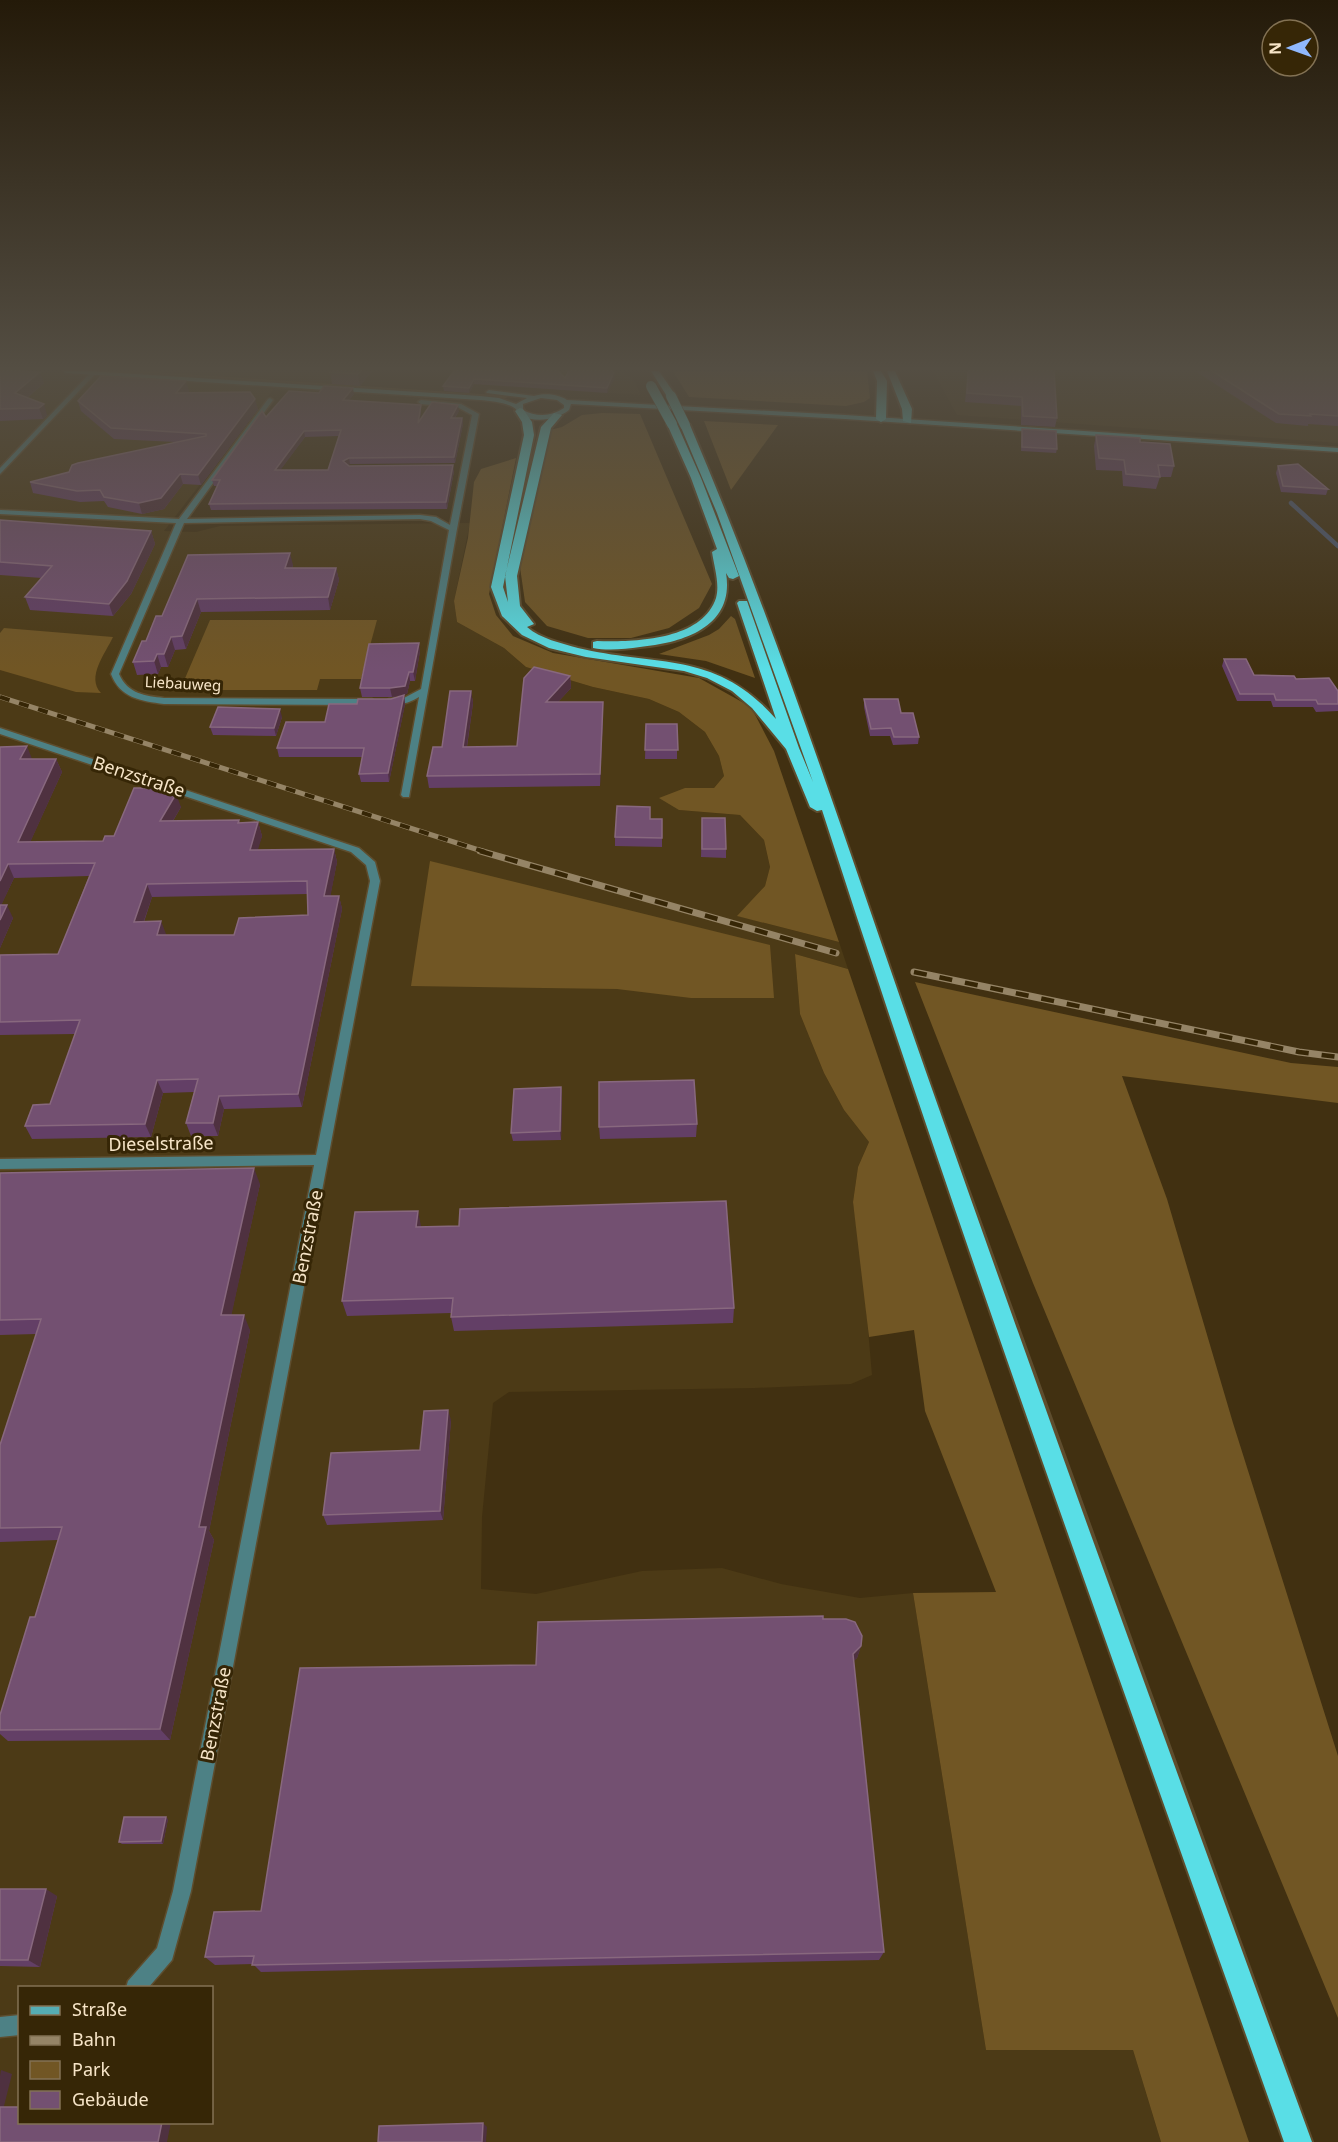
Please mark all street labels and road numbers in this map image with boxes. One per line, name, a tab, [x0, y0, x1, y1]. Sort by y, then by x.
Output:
street label: Liebauweg	[144, 671, 222, 695]
street label: Benzstraße	[90, 750, 188, 802]
street label: Dieselstraße	[108, 1130, 214, 1156]
street label: Benzstraße	[286, 1188, 328, 1286]
street label: Benzstraße	[194, 1665, 236, 1763]

